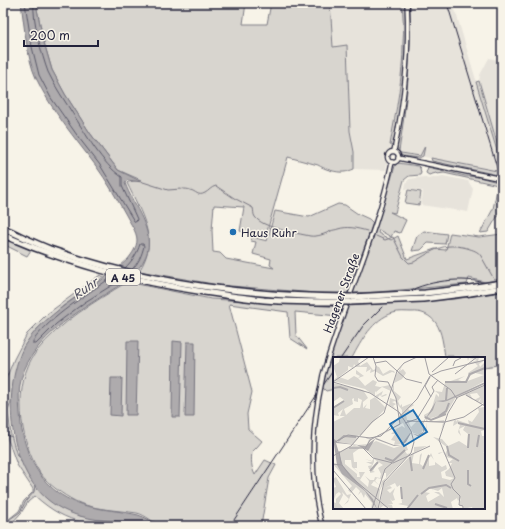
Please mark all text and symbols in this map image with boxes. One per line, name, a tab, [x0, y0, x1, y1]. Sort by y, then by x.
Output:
scale bar	[24, 22, 98, 48]
text: 200 m	[30, 26, 70, 44]
place label: Haus Ruhr	[241, 224, 297, 241]
marker: Haus Ruhr	[228, 227, 238, 237]
street label: Hagener Straße	[319, 250, 363, 335]
road number: A 45	[106, 269, 140, 285]
water label: Ruhr	[69, 272, 103, 303]
inset map	[333, 357, 485, 509]

